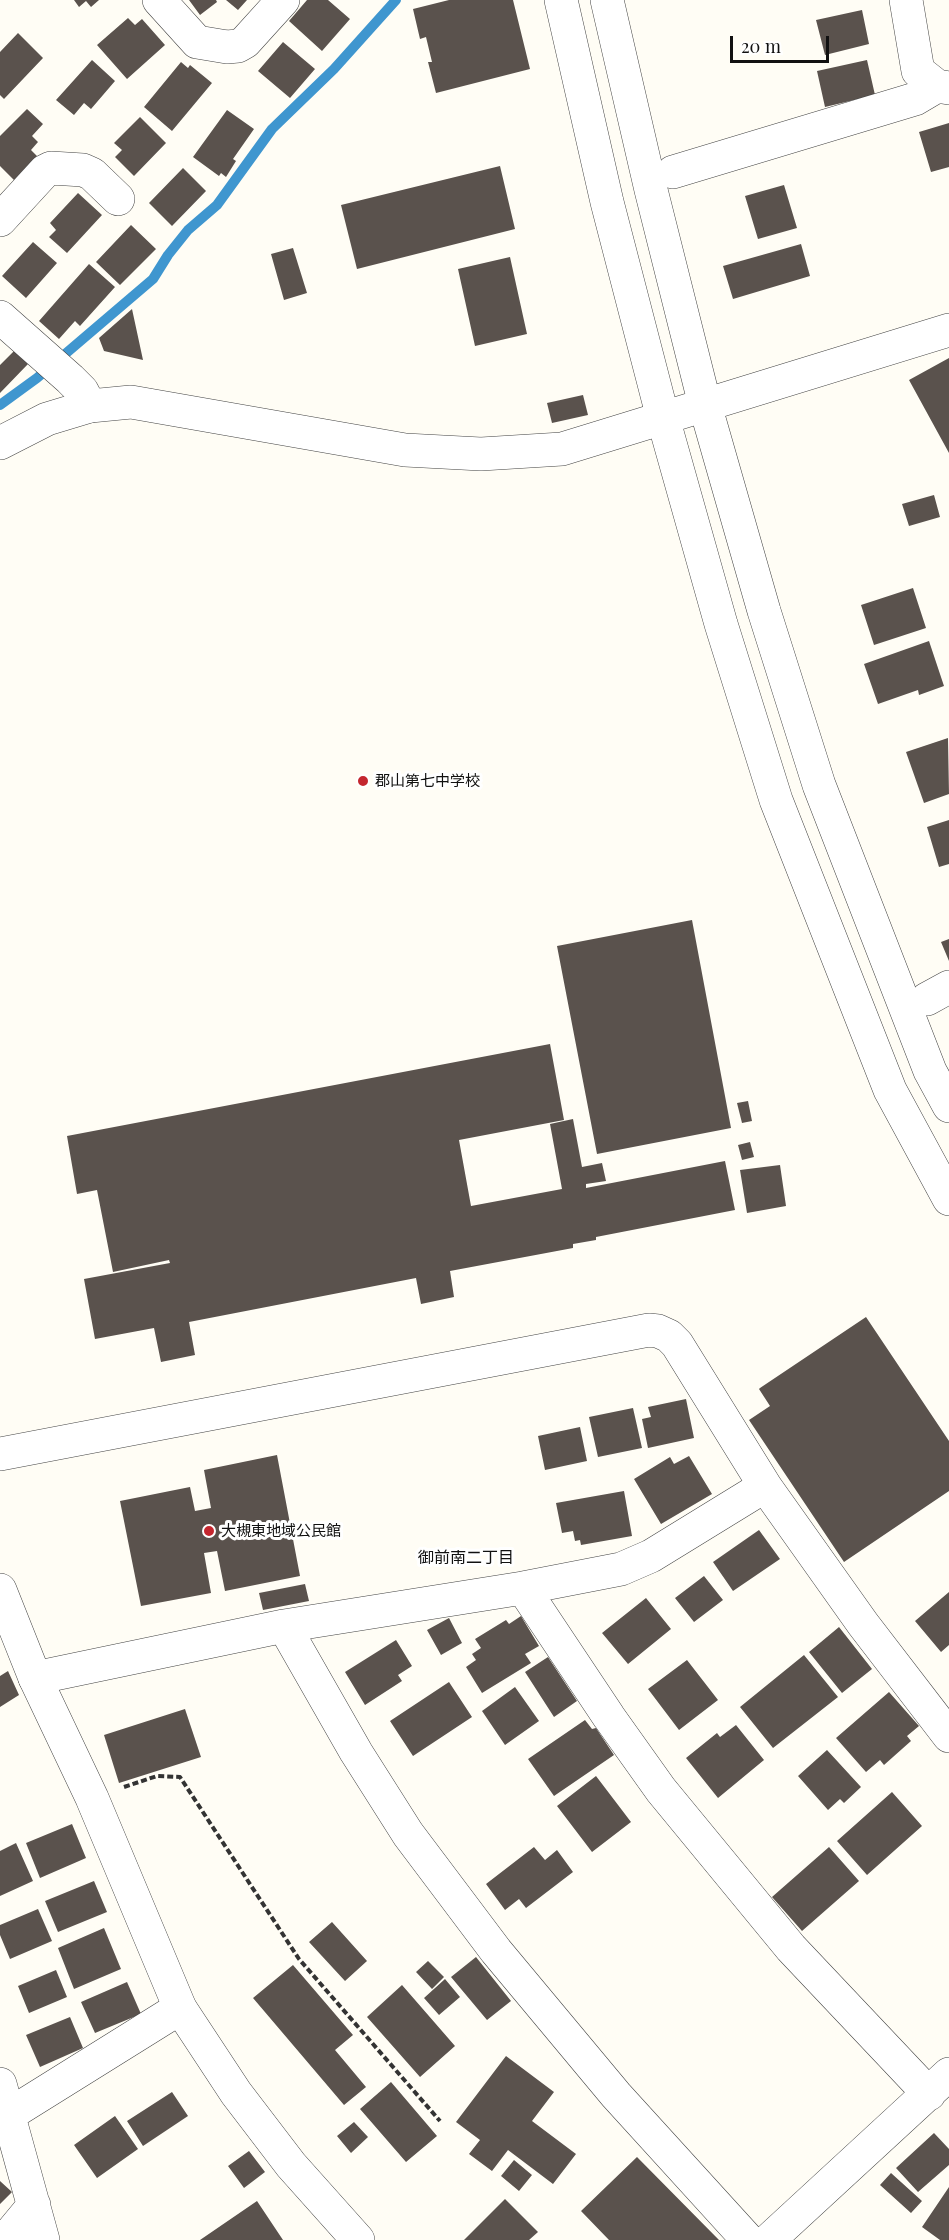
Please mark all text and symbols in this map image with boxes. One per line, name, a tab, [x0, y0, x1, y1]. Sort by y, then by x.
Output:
scale bar	[733, 24, 832, 62]
text: 20 m	[741, 34, 781, 58]
place label: 郡山第七中学校	[375, 772, 480, 790]
marker: 郡山第七中学校	[356, 774, 370, 788]
place label: 大槻東地域公民館	[221, 1522, 341, 1540]
marker: 大槻東地域公民館	[202, 1524, 216, 1538]
district label: 御前南二丁目	[418, 1548, 514, 1568]

